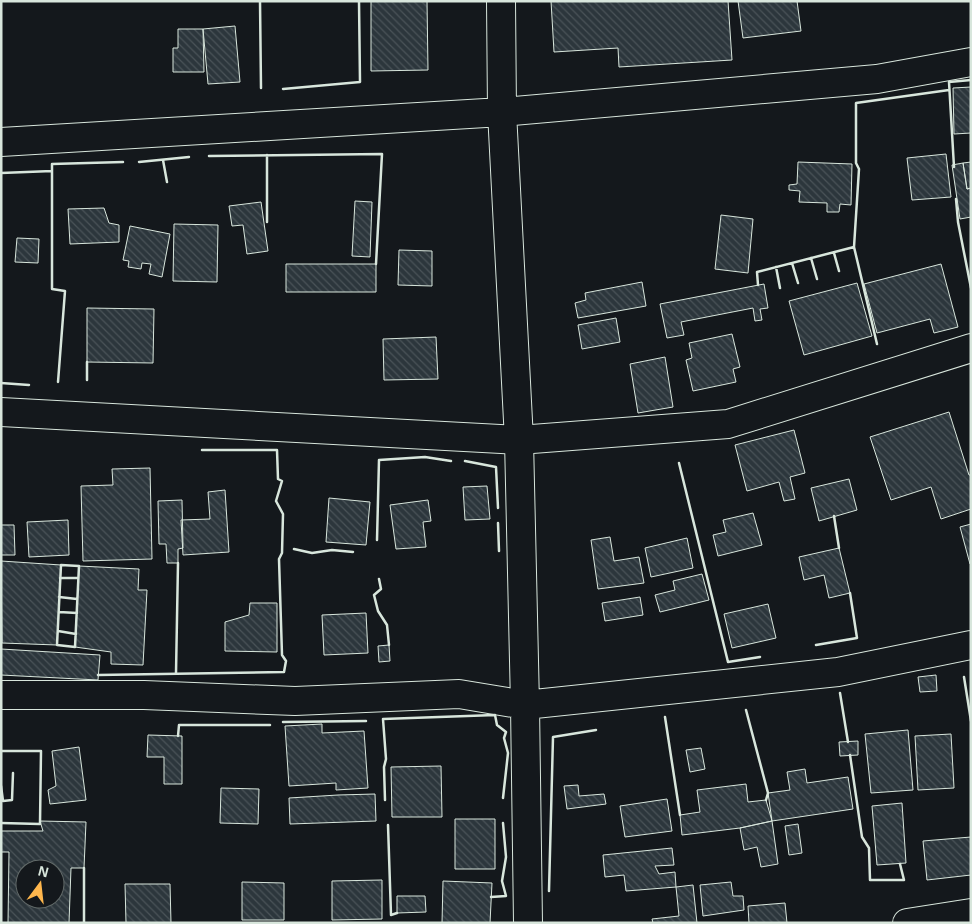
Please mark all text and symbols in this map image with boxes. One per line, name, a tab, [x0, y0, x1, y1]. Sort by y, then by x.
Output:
north arrow	[15, 859, 65, 909]
text: N	[36, 862, 50, 880]

